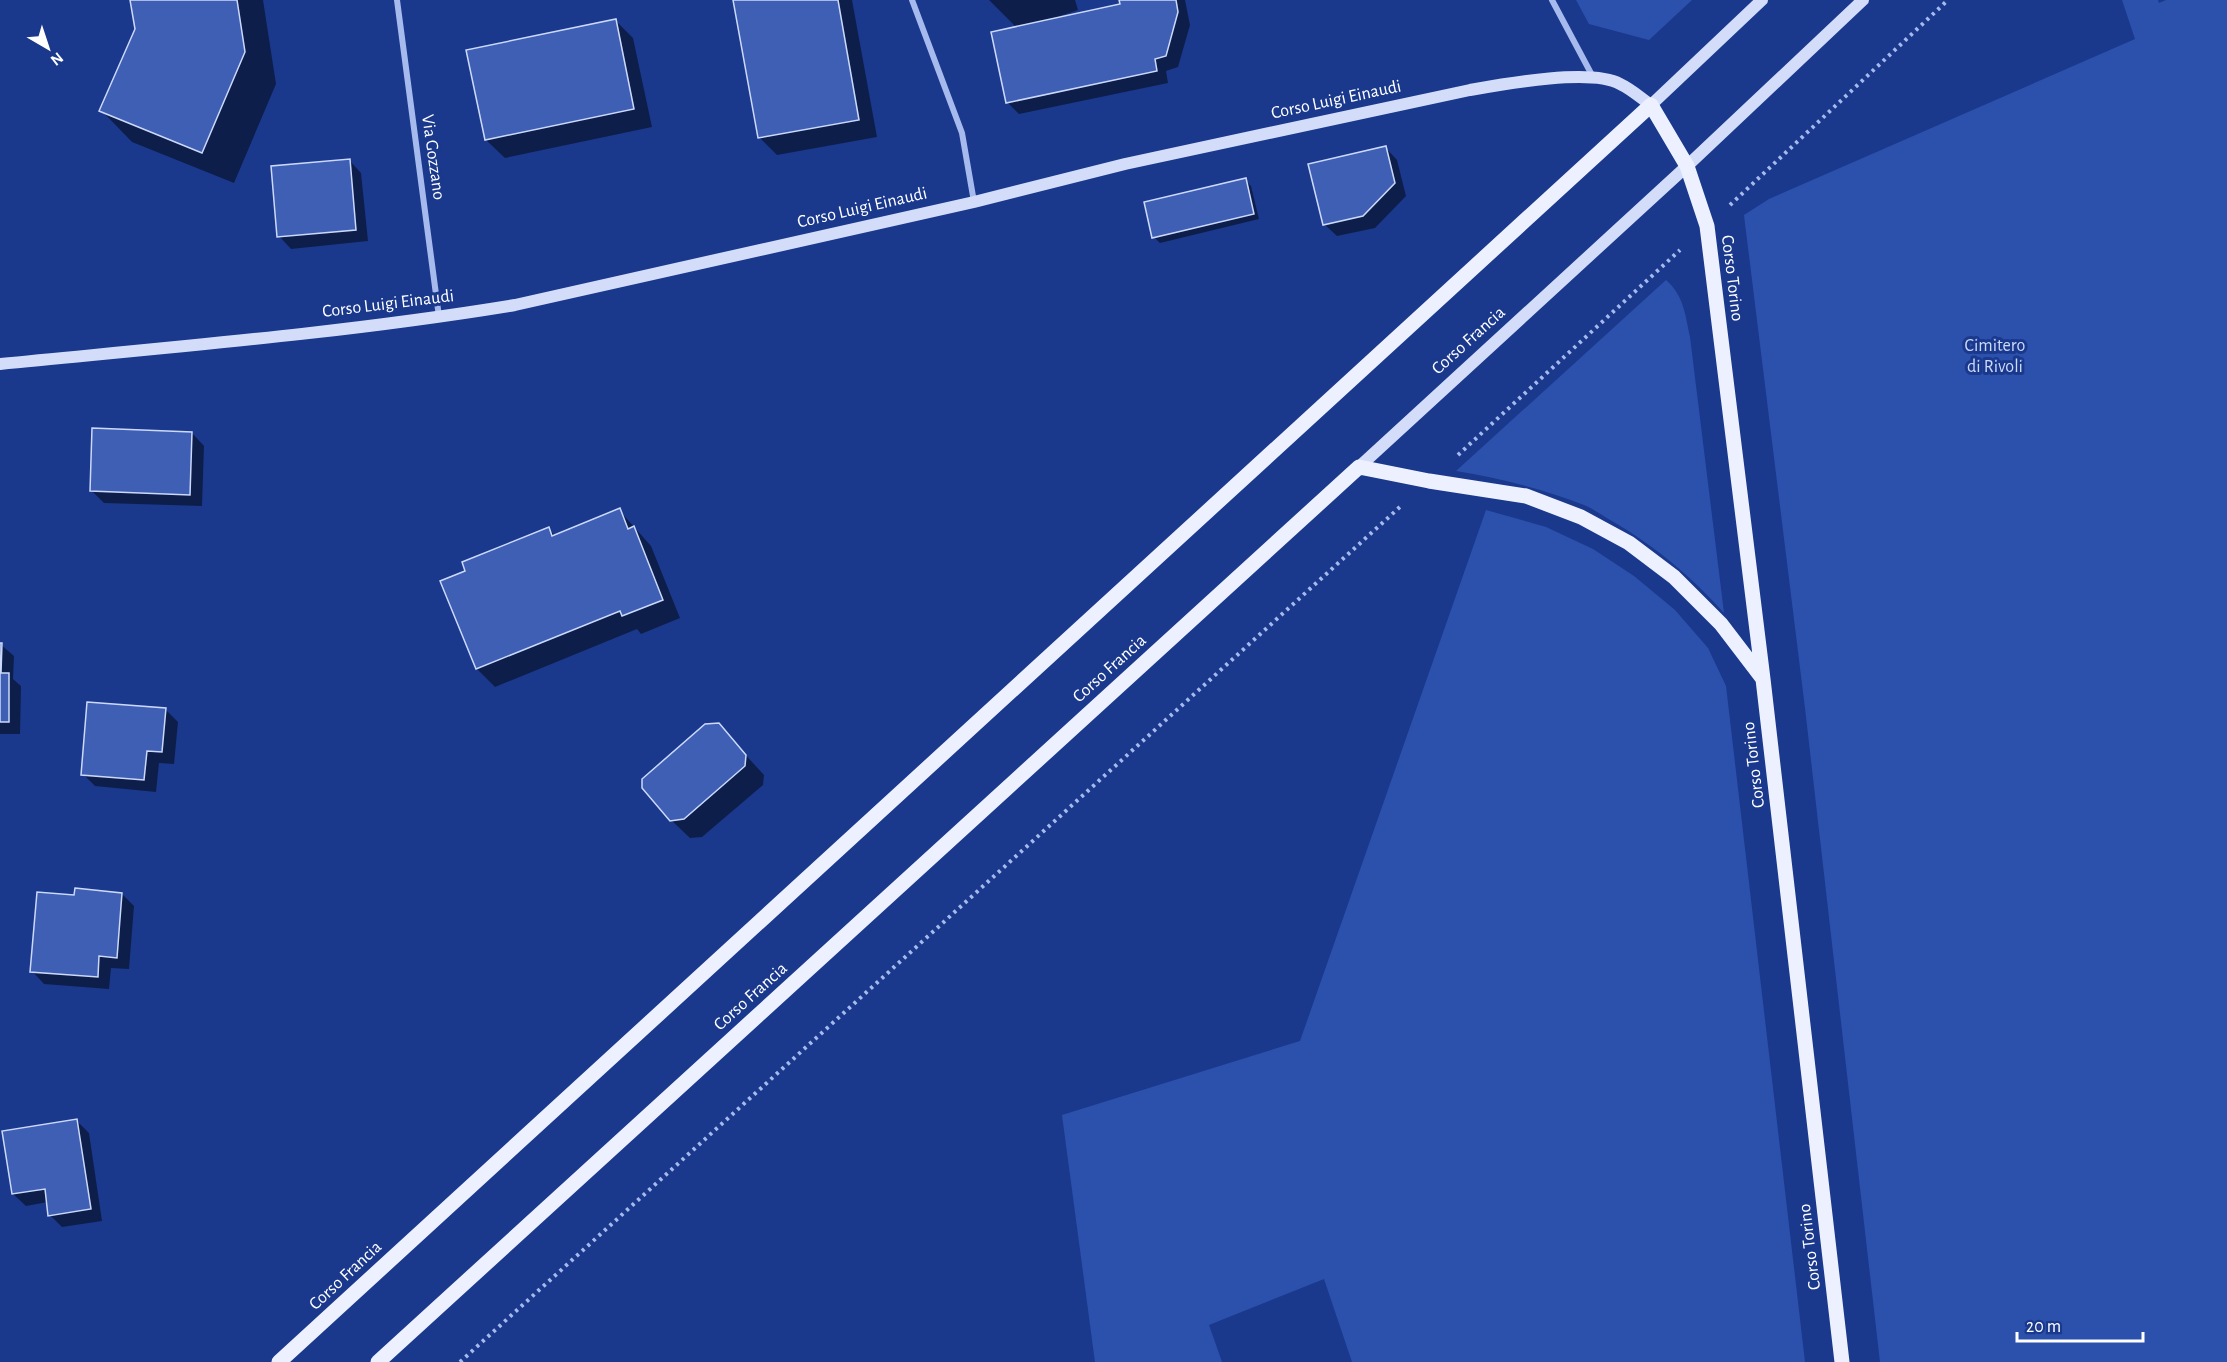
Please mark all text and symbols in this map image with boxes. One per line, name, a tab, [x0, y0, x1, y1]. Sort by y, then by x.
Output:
north arrow	[18, 18, 78, 78]
text: N	[47, 49, 66, 69]
street label: Corso Luigi Einaudi	[1270, 77, 1403, 123]
street label: Via Gozzano	[418, 113, 448, 201]
street label: Corso Luigi Einaudi	[796, 184, 929, 232]
street label: Corso Torino	[1718, 234, 1746, 322]
street label: Corso Luigi Einaudi	[321, 287, 455, 321]
street label: Corso Francia	[1429, 303, 1509, 378]
park label: Cimitero di Rivoli	[1965, 337, 2026, 376]
street label: Corso Francia	[1070, 631, 1150, 706]
street label: Corso Torino	[1740, 721, 1768, 809]
street label: Corso Francia	[711, 959, 791, 1034]
street label: Corso Torino	[1796, 1203, 1824, 1291]
street label: Corso Francia	[306, 1238, 385, 1314]
scale bar	[2017, 1305, 2143, 1343]
text: 20 m	[2026, 1318, 2061, 1336]

